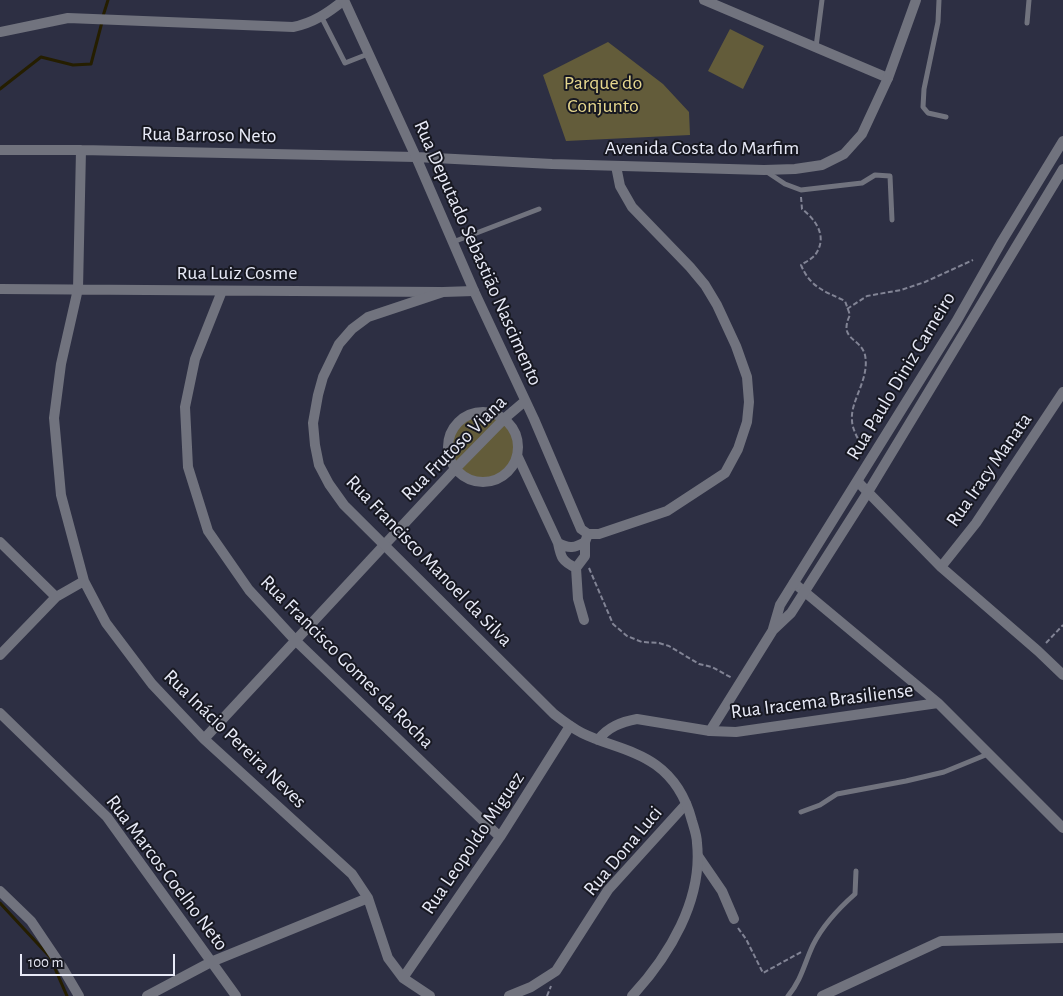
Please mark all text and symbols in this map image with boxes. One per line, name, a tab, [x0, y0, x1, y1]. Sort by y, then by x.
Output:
park label: Parque do Conjunto	[564, 71, 642, 118]
street label: Rua Deputado Sebastião Nascimento	[409, 117, 547, 389]
street label: Rua Barroso Neto	[141, 122, 277, 148]
street label: Avenida Costa do Marfim	[605, 136, 799, 160]
street label: Rua Luiz Cosme	[177, 261, 297, 285]
street label: Rua Paulo Diniz Carneiro	[841, 288, 961, 464]
street label: Rua Frutoso Viana	[396, 390, 512, 506]
street label: Rua Iracy Manata	[941, 408, 1037, 532]
street label: Rua Francisco Manoel da Silva	[341, 470, 517, 652]
street label: Rua Francisco Gomes da Rocha	[255, 570, 439, 754]
street label: Rua Inácio Pereira Neves	[159, 665, 311, 813]
street label: Rua Iracema Brasiliense	[729, 678, 915, 724]
street label: Rua Leopoldo Miguez	[416, 767, 530, 919]
street label: Rua Marcos Coelho Neto	[101, 790, 233, 956]
street label: Rua Dona Luci	[578, 801, 668, 901]
scale bar	[22, 944, 178, 976]
text: 100 m	[28, 955, 63, 970]

